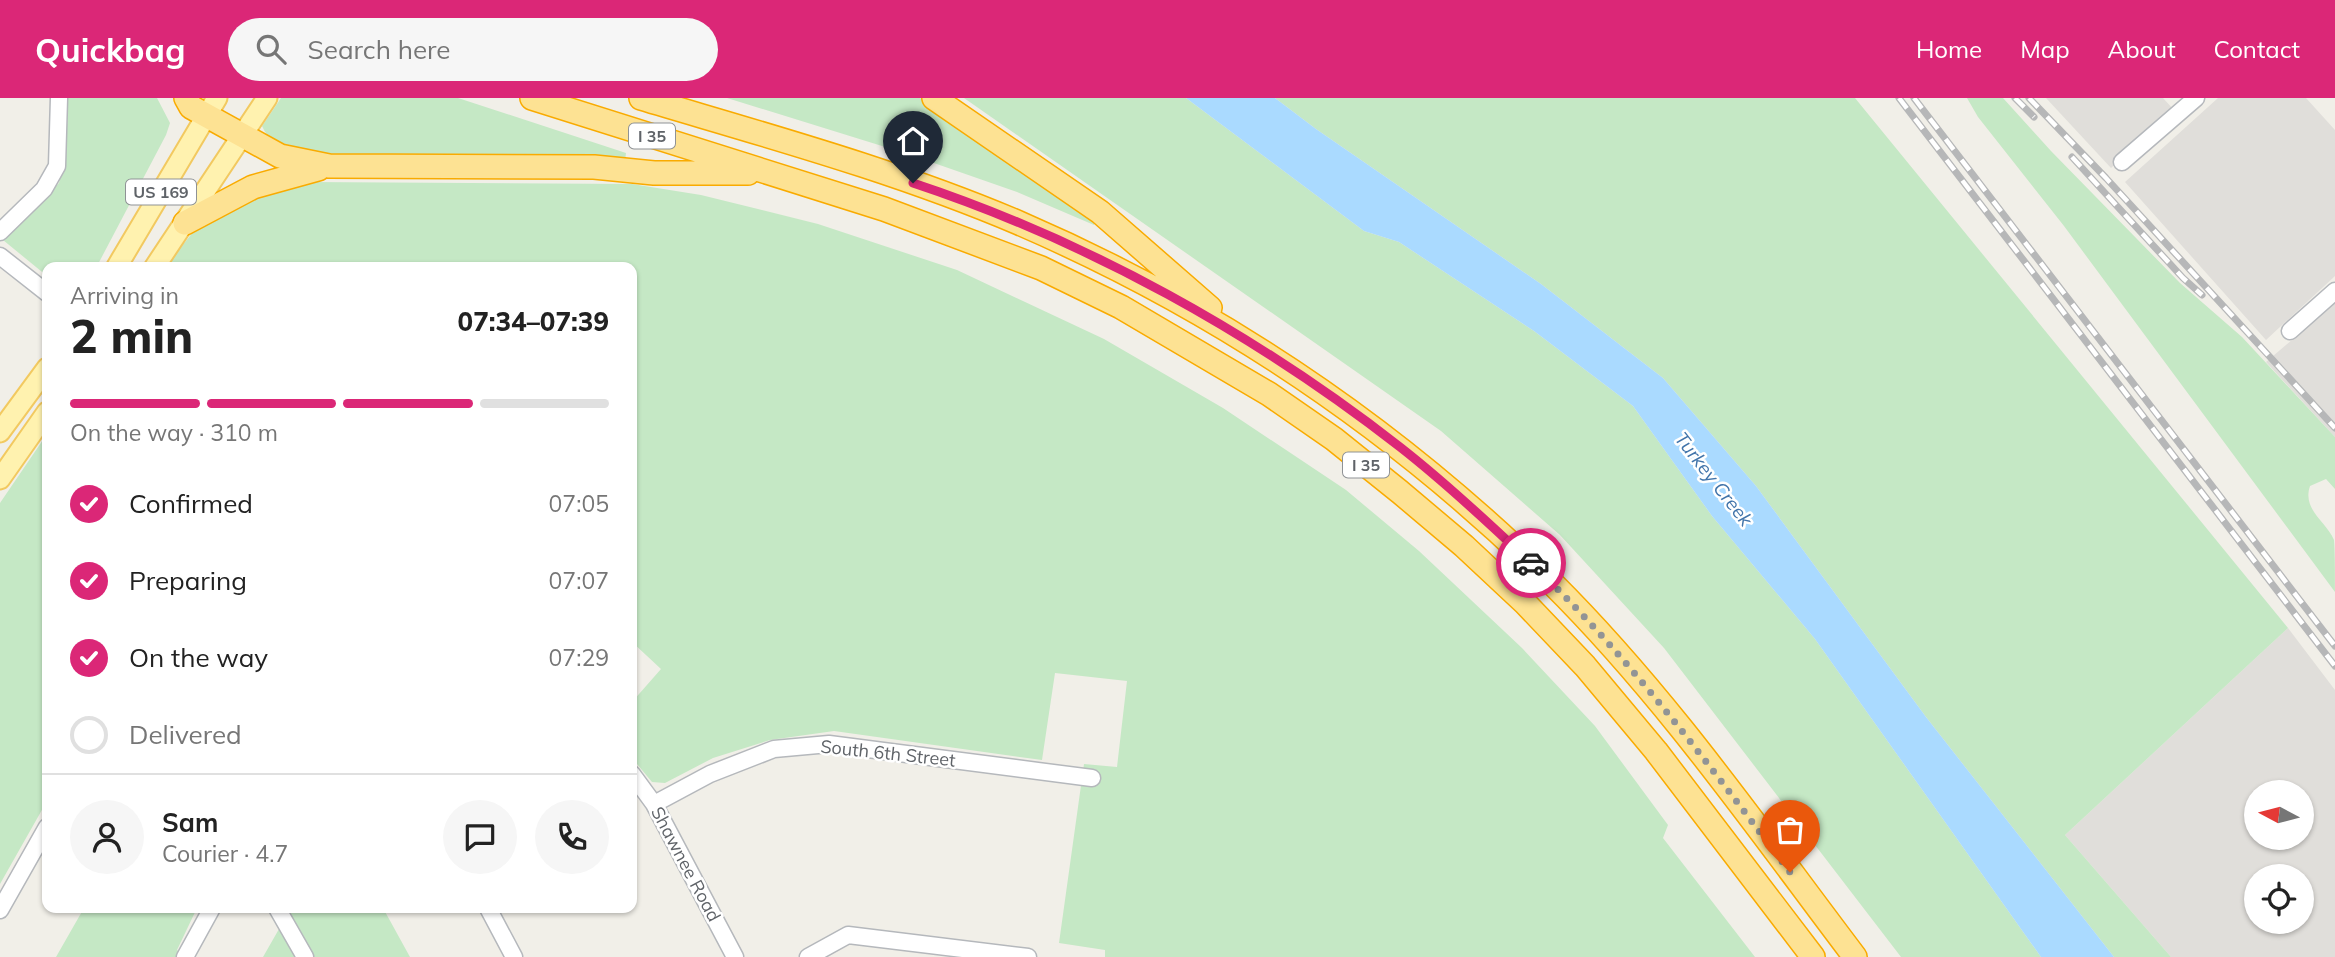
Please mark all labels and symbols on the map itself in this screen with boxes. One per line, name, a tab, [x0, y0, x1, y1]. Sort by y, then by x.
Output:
pin	[883, 111, 943, 183]
road number: I 35	[629, 124, 675, 148]
road number: US 169	[126, 180, 196, 204]
water label: Turkey Creek	[1670, 427, 1759, 532]
road number: I 35	[1343, 452, 1389, 478]
courier	[1496, 528, 1566, 598]
street label: South 6th Street	[819, 734, 957, 772]
north arrow	[2244, 780, 2314, 850]
pin	[1760, 800, 1820, 872]
street label: Shawnee Road	[646, 802, 726, 926]

